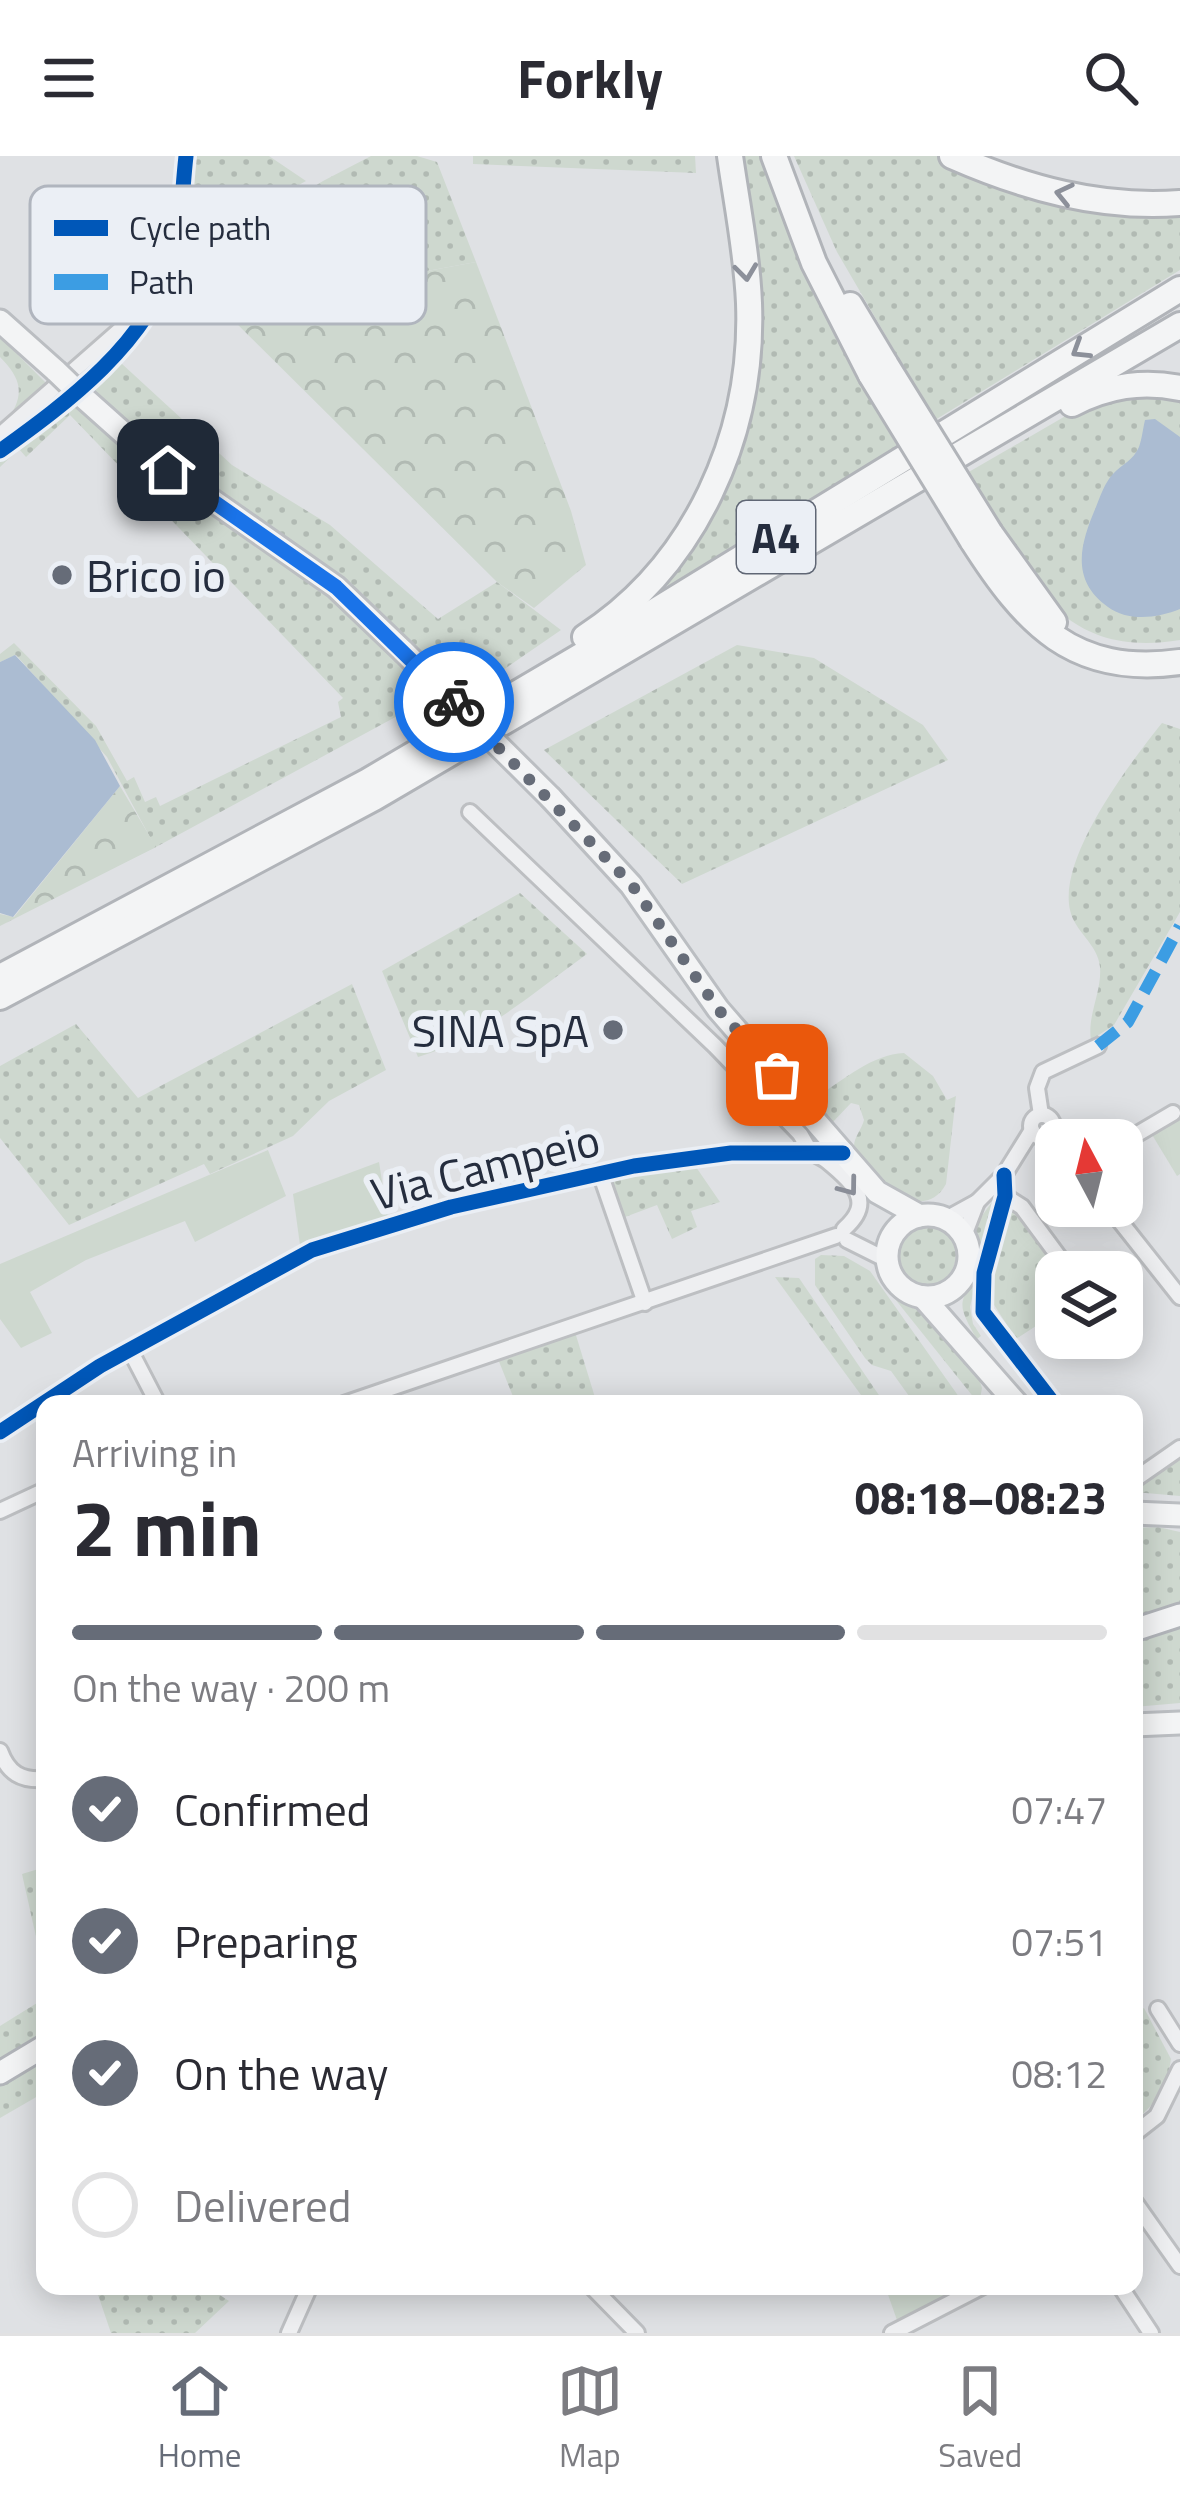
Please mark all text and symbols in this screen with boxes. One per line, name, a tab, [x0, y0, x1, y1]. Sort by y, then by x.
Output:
text: Forkly	[517, 37, 663, 119]
icon: menu	[36, 45, 102, 111]
icon: search	[1078, 45, 1144, 111]
one-way arrow	[1054, 183, 1075, 208]
legend	[30, 186, 426, 324]
text: Cycle path	[129, 203, 271, 253]
text: Path	[129, 257, 194, 307]
one-way arrow	[732, 262, 758, 282]
one-way arrow	[1072, 336, 1094, 358]
pin	[117, 419, 219, 521]
icon: home	[135, 437, 201, 503]
road number: A4	[737, 501, 815, 573]
place label: Brico io	[86, 541, 226, 609]
marker: Brico io	[49, 562, 75, 588]
courier	[394, 642, 514, 762]
icon: bike	[421, 669, 487, 735]
place label: SINA SpA	[412, 996, 589, 1064]
marker: SINA SpA	[600, 1017, 626, 1043]
pin	[726, 1024, 828, 1126]
icon: bag	[744, 1042, 810, 1108]
street label: Via Campeio	[364, 1105, 606, 1227]
north arrow	[1035, 1119, 1143, 1227]
map controls	[1035, 1119, 1143, 1359]
one-way arrow	[835, 1173, 857, 1195]
button: layers	[1035, 1251, 1143, 1359]
text: Arriving in	[72, 1423, 237, 1482]
text: 08:18–08:23	[855, 1463, 1107, 1531]
text: 2 min	[72, 1468, 262, 1586]
text: On the way · 200 m	[72, 1658, 390, 1717]
text: Confirmed	[174, 1775, 370, 1843]
icon: check	[72, 1776, 138, 1842]
text: 07:47	[1011, 1780, 1107, 1839]
text: Preparing	[174, 1907, 358, 1975]
icon: check	[72, 1908, 138, 1974]
text: 07:51	[1011, 1912, 1107, 1971]
text: On the way	[174, 2039, 388, 2107]
icon: check	[72, 2040, 138, 2106]
text: 08:12	[1011, 2044, 1107, 2103]
text: Delivered	[174, 2171, 352, 2239]
tab: Home	[158, 2358, 242, 2480]
tab: Map	[557, 2358, 623, 2480]
tab: Saved	[938, 2358, 1022, 2480]

